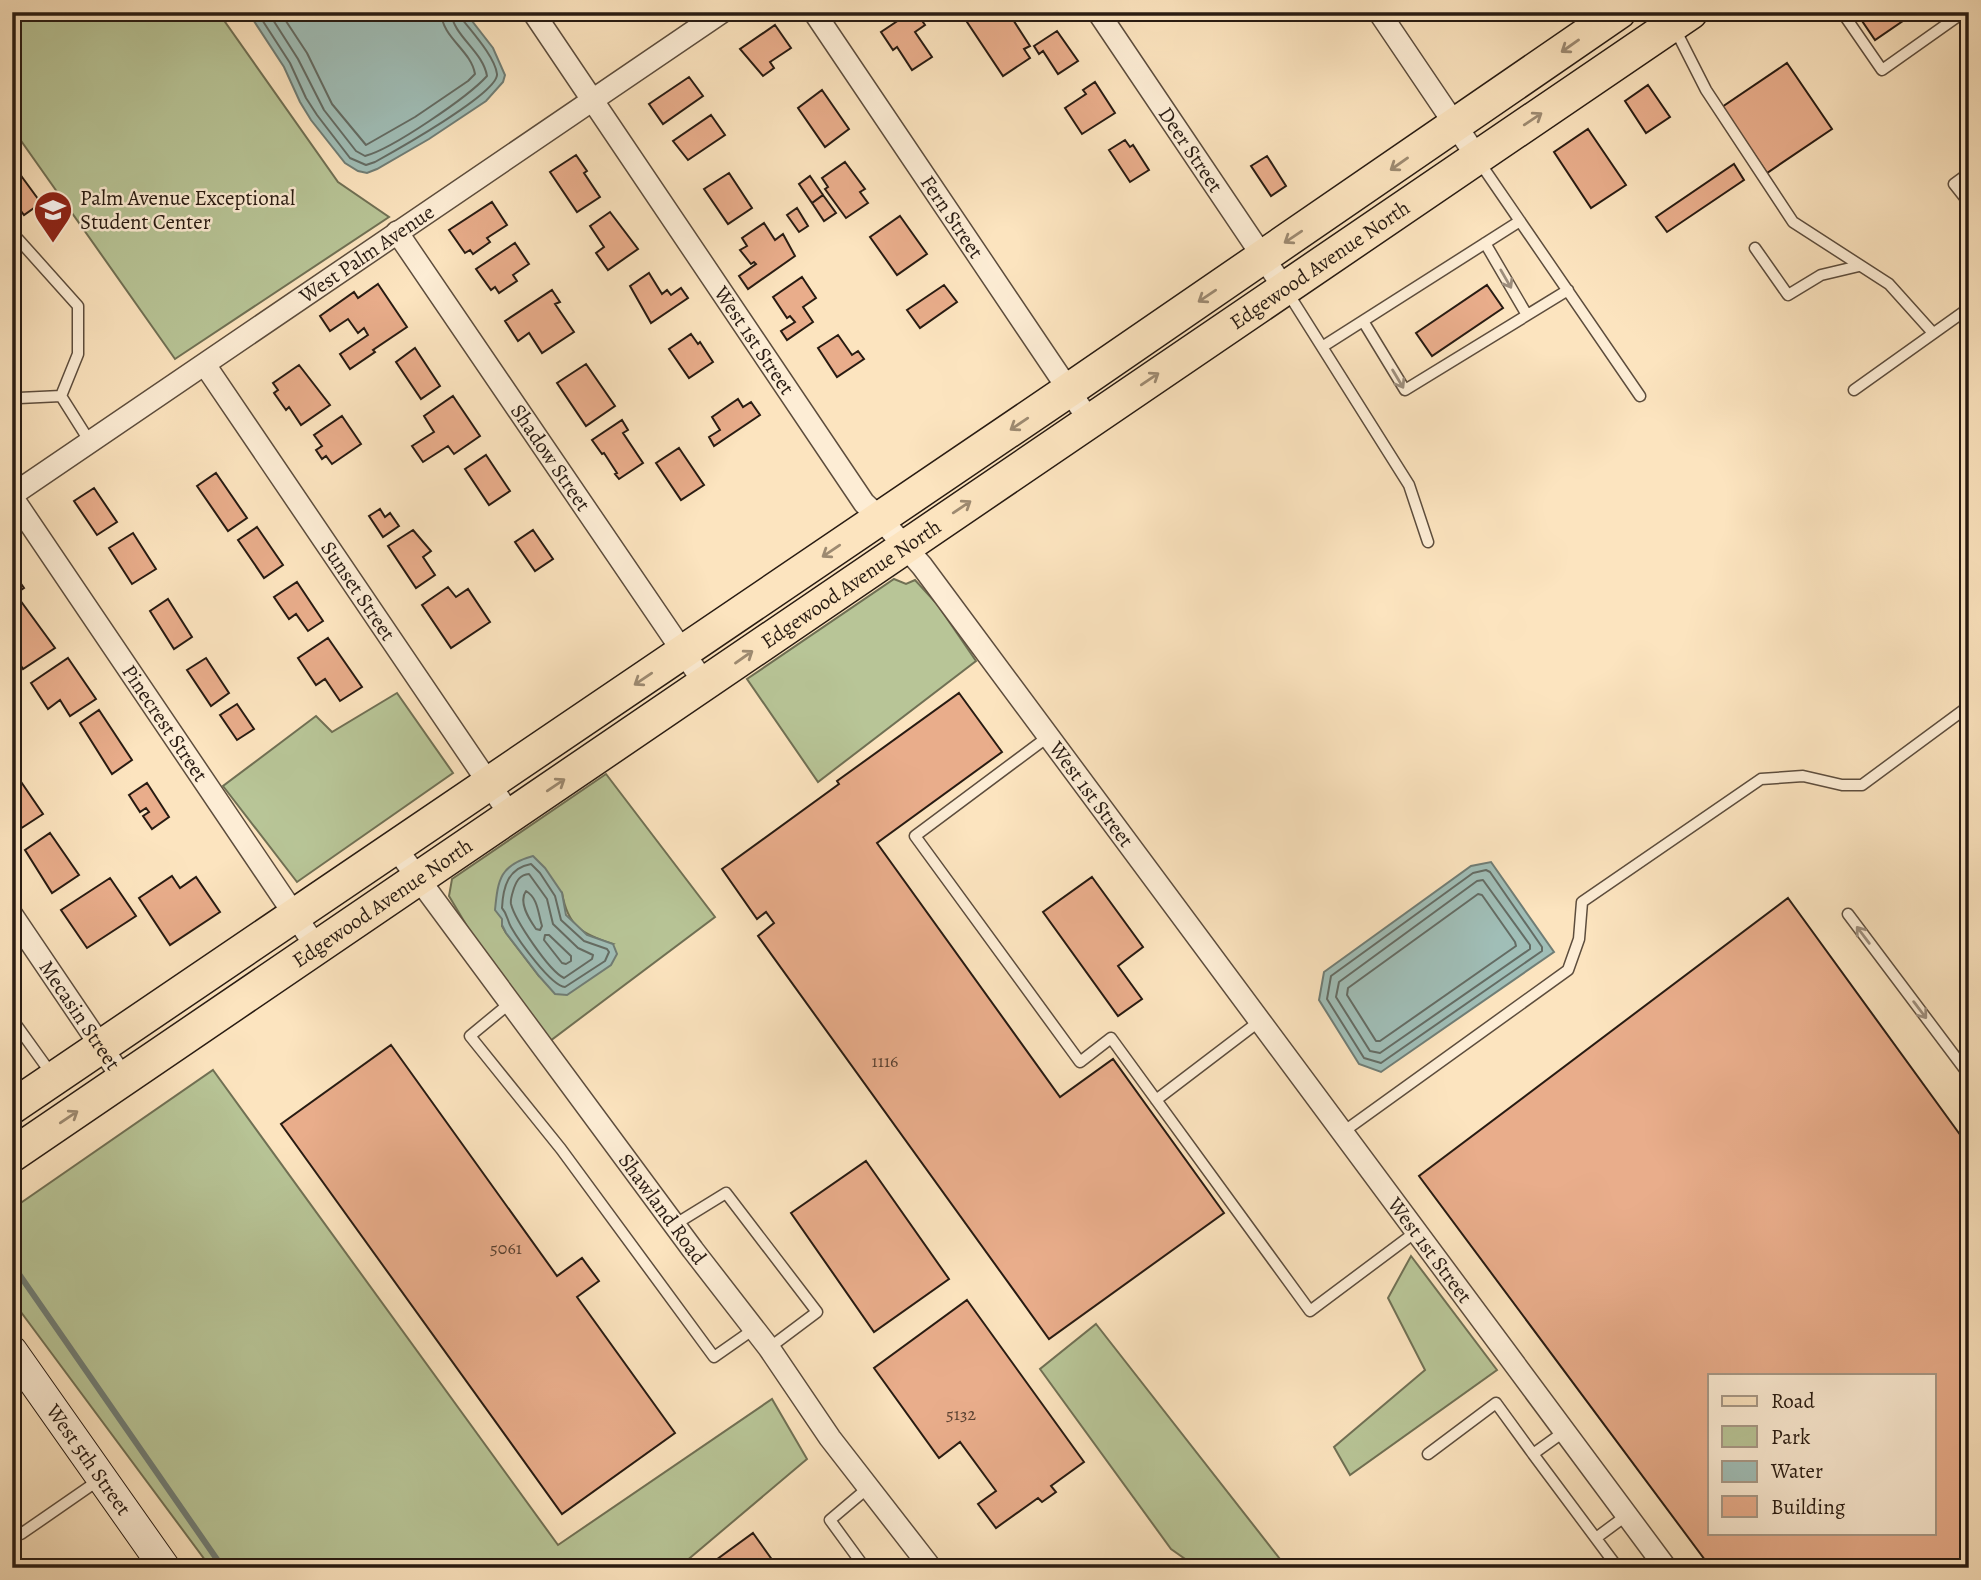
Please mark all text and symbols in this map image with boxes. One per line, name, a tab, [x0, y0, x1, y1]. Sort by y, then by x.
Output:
one-way arrow	[1561, 39, 1580, 53]
street label: Deer Street	[1152, 101, 1230, 198]
one-way arrow	[1523, 112, 1542, 126]
one-way arrow	[1390, 157, 1409, 171]
street label: Fern Street	[914, 170, 990, 264]
place label: Palm Avenue Exceptional Student Center	[80, 184, 295, 236]
school or university icon: Palm Avenue Exceptional Student Center	[32, 189, 74, 244]
street label: Edgewood Avenue North	[1224, 193, 1415, 336]
street label: West Palm Avenue	[293, 198, 440, 310]
one-way arrow	[1284, 230, 1303, 244]
one-way arrow	[1500, 268, 1513, 289]
street label: West 1st Street	[707, 280, 801, 400]
one-way arrow	[1198, 289, 1217, 303]
one-way arrow	[1392, 369, 1406, 389]
one-way arrow	[1140, 372, 1159, 386]
street label: Shadow Street	[504, 398, 597, 517]
one-way arrow	[1010, 417, 1029, 431]
one-way arrow	[952, 500, 971, 514]
street label: Edgewood Avenue North	[755, 513, 947, 655]
street label: Sunset Street	[314, 536, 402, 646]
one-way arrow	[822, 544, 841, 558]
one-way arrow	[734, 650, 753, 664]
street label: Pinecrest Street	[115, 659, 215, 787]
one-way arrow	[634, 672, 653, 686]
street label: West 1st Street	[1042, 735, 1140, 853]
one-way arrow	[546, 778, 565, 792]
street label: Edgewood Avenue North	[287, 832, 478, 974]
one-way arrow	[1856, 926, 1871, 945]
street label: Mecasin Street	[33, 955, 127, 1076]
one-way arrow	[1912, 1000, 1927, 1019]
house number: 1116	[872, 1049, 898, 1073]
one-way arrow	[59, 1110, 78, 1124]
street label: Shawland Road	[612, 1147, 714, 1271]
street label: West 1st Street	[1381, 1191, 1479, 1309]
house number: 5061	[490, 1236, 522, 1260]
legend	[1708, 1374, 1936, 1534]
text: Road	[1771, 1387, 1815, 1415]
street label: West 5th Street	[39, 1398, 138, 1521]
house number: 5132	[946, 1402, 976, 1426]
text: Park	[1771, 1423, 1811, 1451]
text: Water	[1770, 1457, 1823, 1485]
text: Building	[1771, 1493, 1846, 1521]

